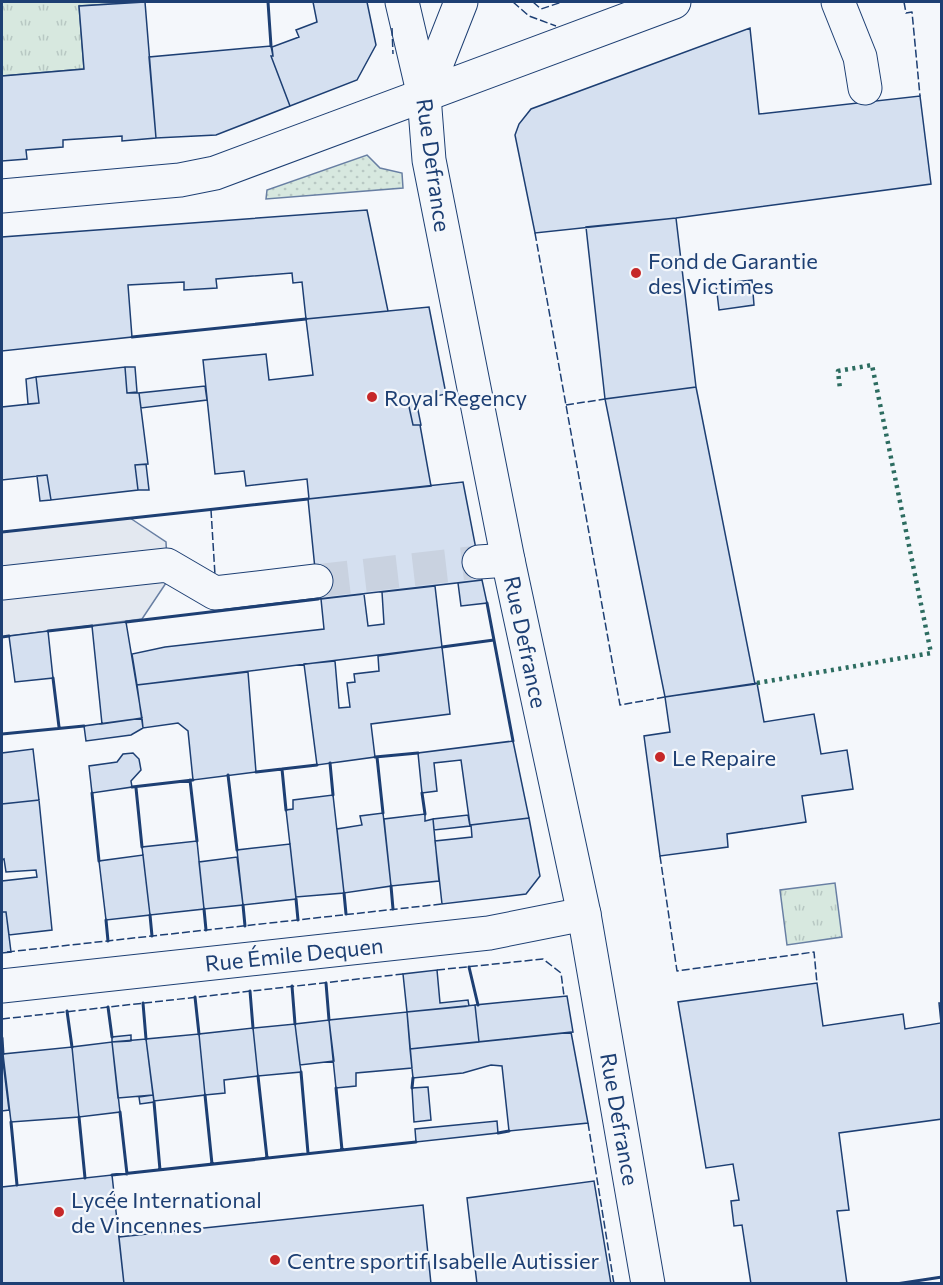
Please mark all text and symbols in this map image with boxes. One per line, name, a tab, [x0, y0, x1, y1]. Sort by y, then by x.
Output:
street label: Rue Defrance	[411, 97, 457, 233]
place label: Fond de Garantie des Victimes	[648, 247, 818, 299]
marker: Fond de Garantie des Victimes	[629, 266, 643, 280]
place label: Royal Regency	[384, 384, 527, 411]
marker: Royal Regency	[365, 390, 379, 404]
street label: Rue Defrance	[499, 574, 553, 710]
place label: Le Repaire	[672, 744, 776, 771]
marker: Le Repaire	[653, 750, 667, 764]
street label: Rue Émile Dequen	[203, 931, 385, 977]
street label: Rue Defrance	[595, 1051, 645, 1187]
place label: Lycée International de Vincennes	[71, 1186, 262, 1238]
marker: Lycée International de Vincennes	[52, 1205, 66, 1219]
place label: Centre sportif Isabelle Autissier	[287, 1247, 600, 1274]
marker: Centre sportif Isabelle Autissier	[268, 1253, 282, 1267]

